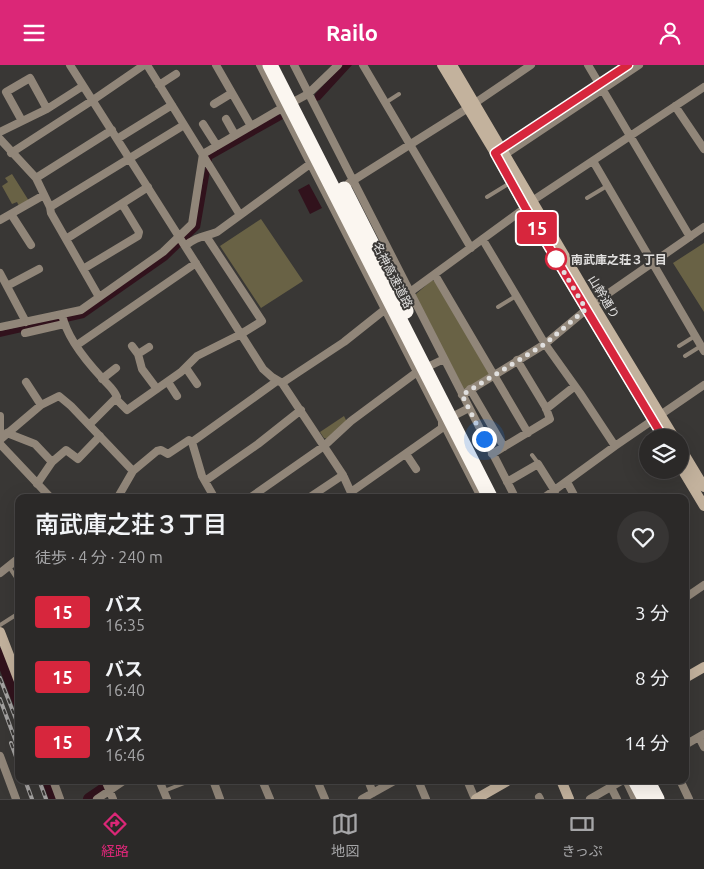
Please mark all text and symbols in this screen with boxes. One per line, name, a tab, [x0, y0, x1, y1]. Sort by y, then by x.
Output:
icon: menu	[20, 19, 48, 47]
icon: person	[656, 19, 684, 47]
text: Railo	[326, 20, 378, 45]
line badge: 15	[514, 212, 560, 244]
text: 15	[527, 218, 547, 238]
street label: 名神高速道路	[371, 240, 415, 310]
marker: 南武庫之荘３丁目	[545, 248, 567, 270]
place label: 南武庫之荘３丁目	[571, 253, 667, 266]
street label: 山幹通り	[586, 273, 622, 321]
your location	[472, 427, 497, 452]
map controls	[639, 429, 689, 479]
button: layers	[639, 429, 689, 479]
text: 南武庫之荘３丁目	[35, 511, 227, 538]
button: heart	[617, 511, 669, 563]
text: 徒歩 · 4 分 · 240 m	[35, 548, 163, 566]
text: バス	[105, 593, 143, 615]
text: 15	[52, 602, 73, 622]
text: 3 分	[635, 602, 669, 624]
text: 16:35	[105, 616, 145, 634]
text: バス	[105, 658, 143, 680]
text: 15	[52, 667, 73, 687]
text: 8 分	[635, 667, 669, 689]
text: 16:40	[105, 681, 145, 699]
text: バス	[105, 723, 143, 745]
text: 15	[52, 732, 73, 752]
text: 14 分	[624, 732, 669, 754]
text: 16:46	[105, 746, 145, 764]
tab: 経路	[101, 810, 129, 860]
tab: 地図	[331, 810, 359, 860]
tab: きっぷ	[561, 810, 603, 860]

